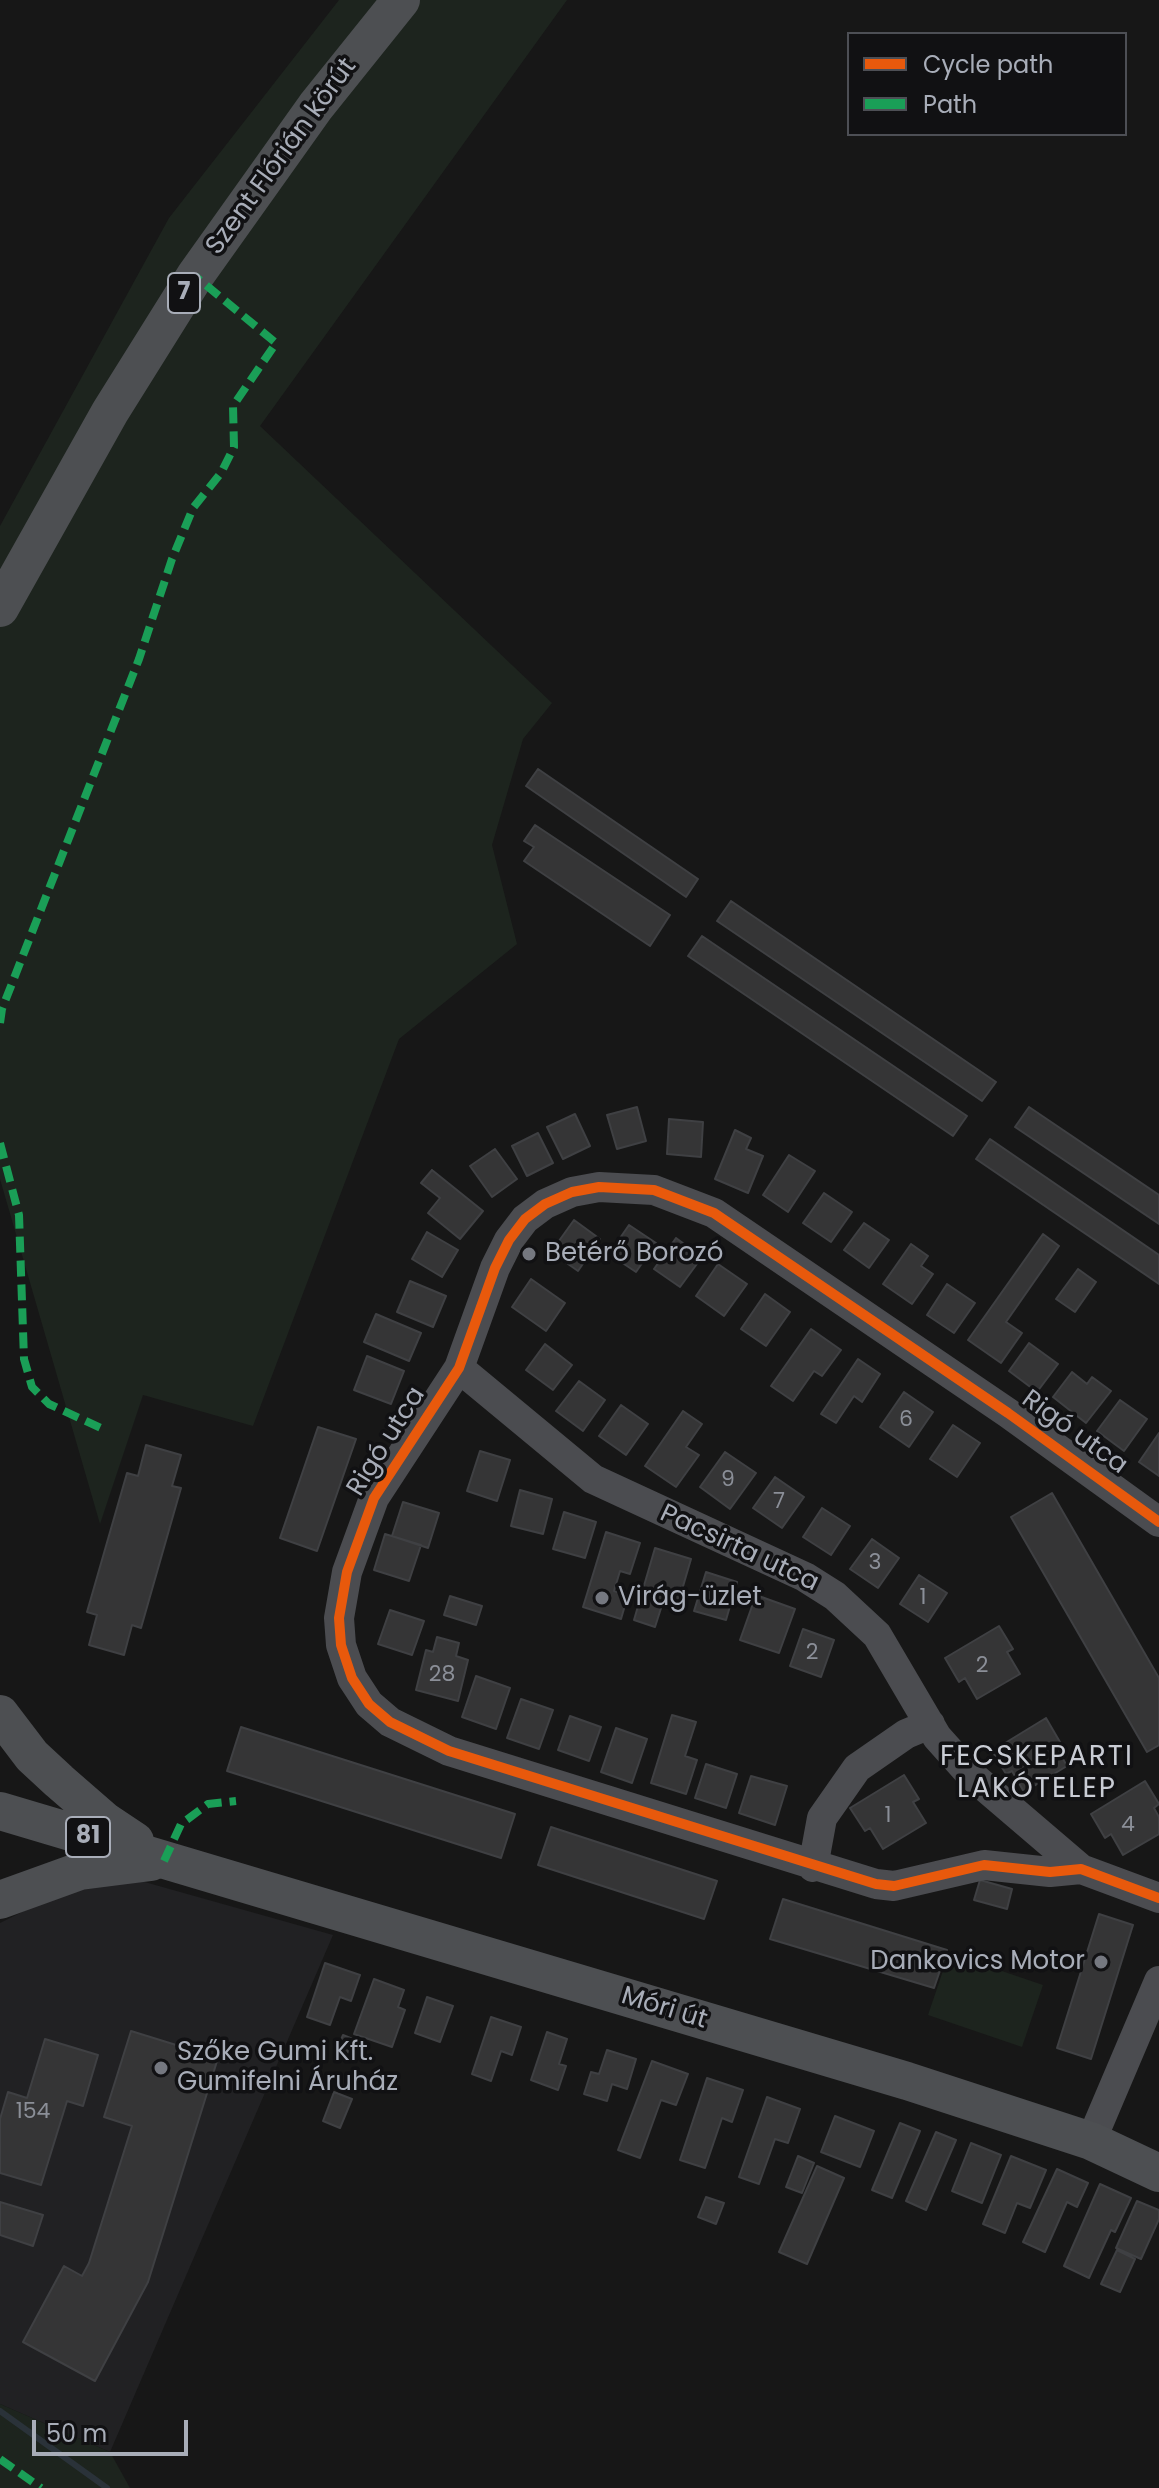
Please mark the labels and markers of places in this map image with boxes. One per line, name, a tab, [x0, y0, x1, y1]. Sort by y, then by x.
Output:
place label: Betérő Borozó	[545, 1238, 723, 1270]
marker: Betérő Borozó	[520, 1245, 538, 1263]
place label: Virág-üzlet	[618, 1582, 762, 1614]
marker: Virág-üzlet	[593, 1589, 611, 1607]
place label: Dankovics Motor	[870, 1946, 1085, 1978]
marker: Dankovics Motor	[1092, 1953, 1110, 1971]
place label: Szőke Gumi Kft. Gumifelni Áruház	[177, 2037, 398, 2098]
marker: Szőke Gumi Kft. Gumifelni Áruház	[152, 2059, 170, 2077]

